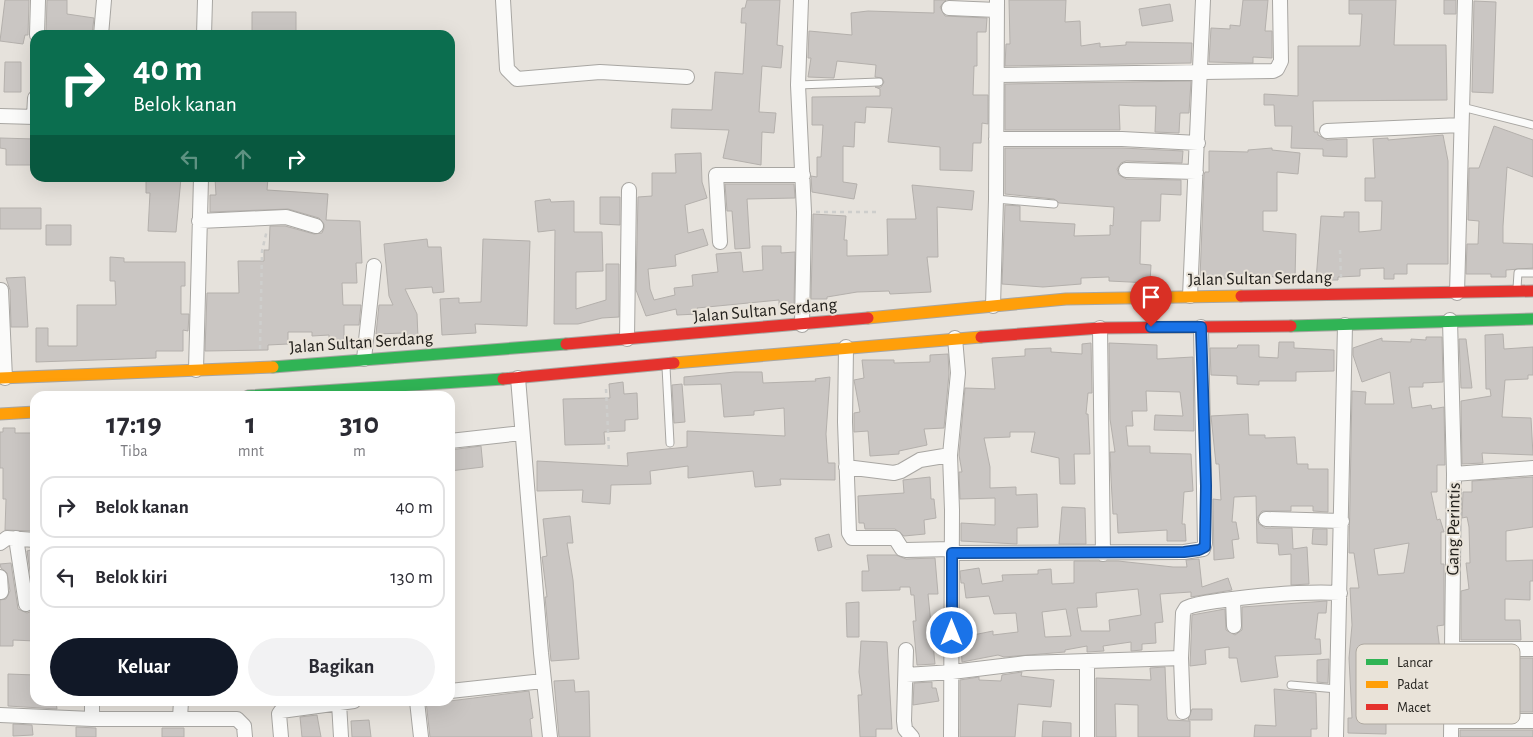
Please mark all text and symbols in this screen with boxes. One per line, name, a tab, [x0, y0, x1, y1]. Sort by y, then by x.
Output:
icon: right	[50, 50, 115, 115]
text: 40 m	[133, 52, 202, 87]
text: Belok kanan	[133, 93, 237, 115]
icon: left	[176, 145, 204, 173]
icon: ahead	[229, 145, 257, 173]
icon: right	[282, 145, 310, 173]
street label: Jalan Sultan Serdang	[1188, 269, 1333, 289]
pin	[1130, 276, 1172, 327]
icon: arrive	[1137, 283, 1165, 311]
street label: Jalan Sultan Serdang	[692, 296, 838, 326]
street label: Jalan Sultan Serdang	[288, 329, 434, 357]
text: 17:19	[106, 409, 162, 439]
text: 1	[245, 409, 256, 439]
text: 310	[340, 409, 379, 439]
text: Tiba	[120, 443, 148, 459]
text: mnt	[238, 443, 264, 459]
text: m	[353, 443, 366, 459]
street label: Gang Perintis	[1444, 482, 1464, 576]
icon: right	[52, 493, 80, 521]
text: Belok kanan	[95, 498, 189, 517]
text: 40 m	[395, 498, 433, 517]
icon: left	[52, 563, 80, 591]
text: Belok kiri	[95, 568, 167, 587]
text: 130 m	[390, 568, 433, 587]
position arrow	[925, 606, 977, 658]
button: Keluar	[50, 638, 238, 696]
button: Bagikan	[248, 638, 435, 696]
legend	[1356, 644, 1520, 724]
text: Lancar	[1397, 656, 1433, 670]
text: Padat	[1397, 678, 1429, 692]
text: Macet	[1397, 701, 1431, 715]

